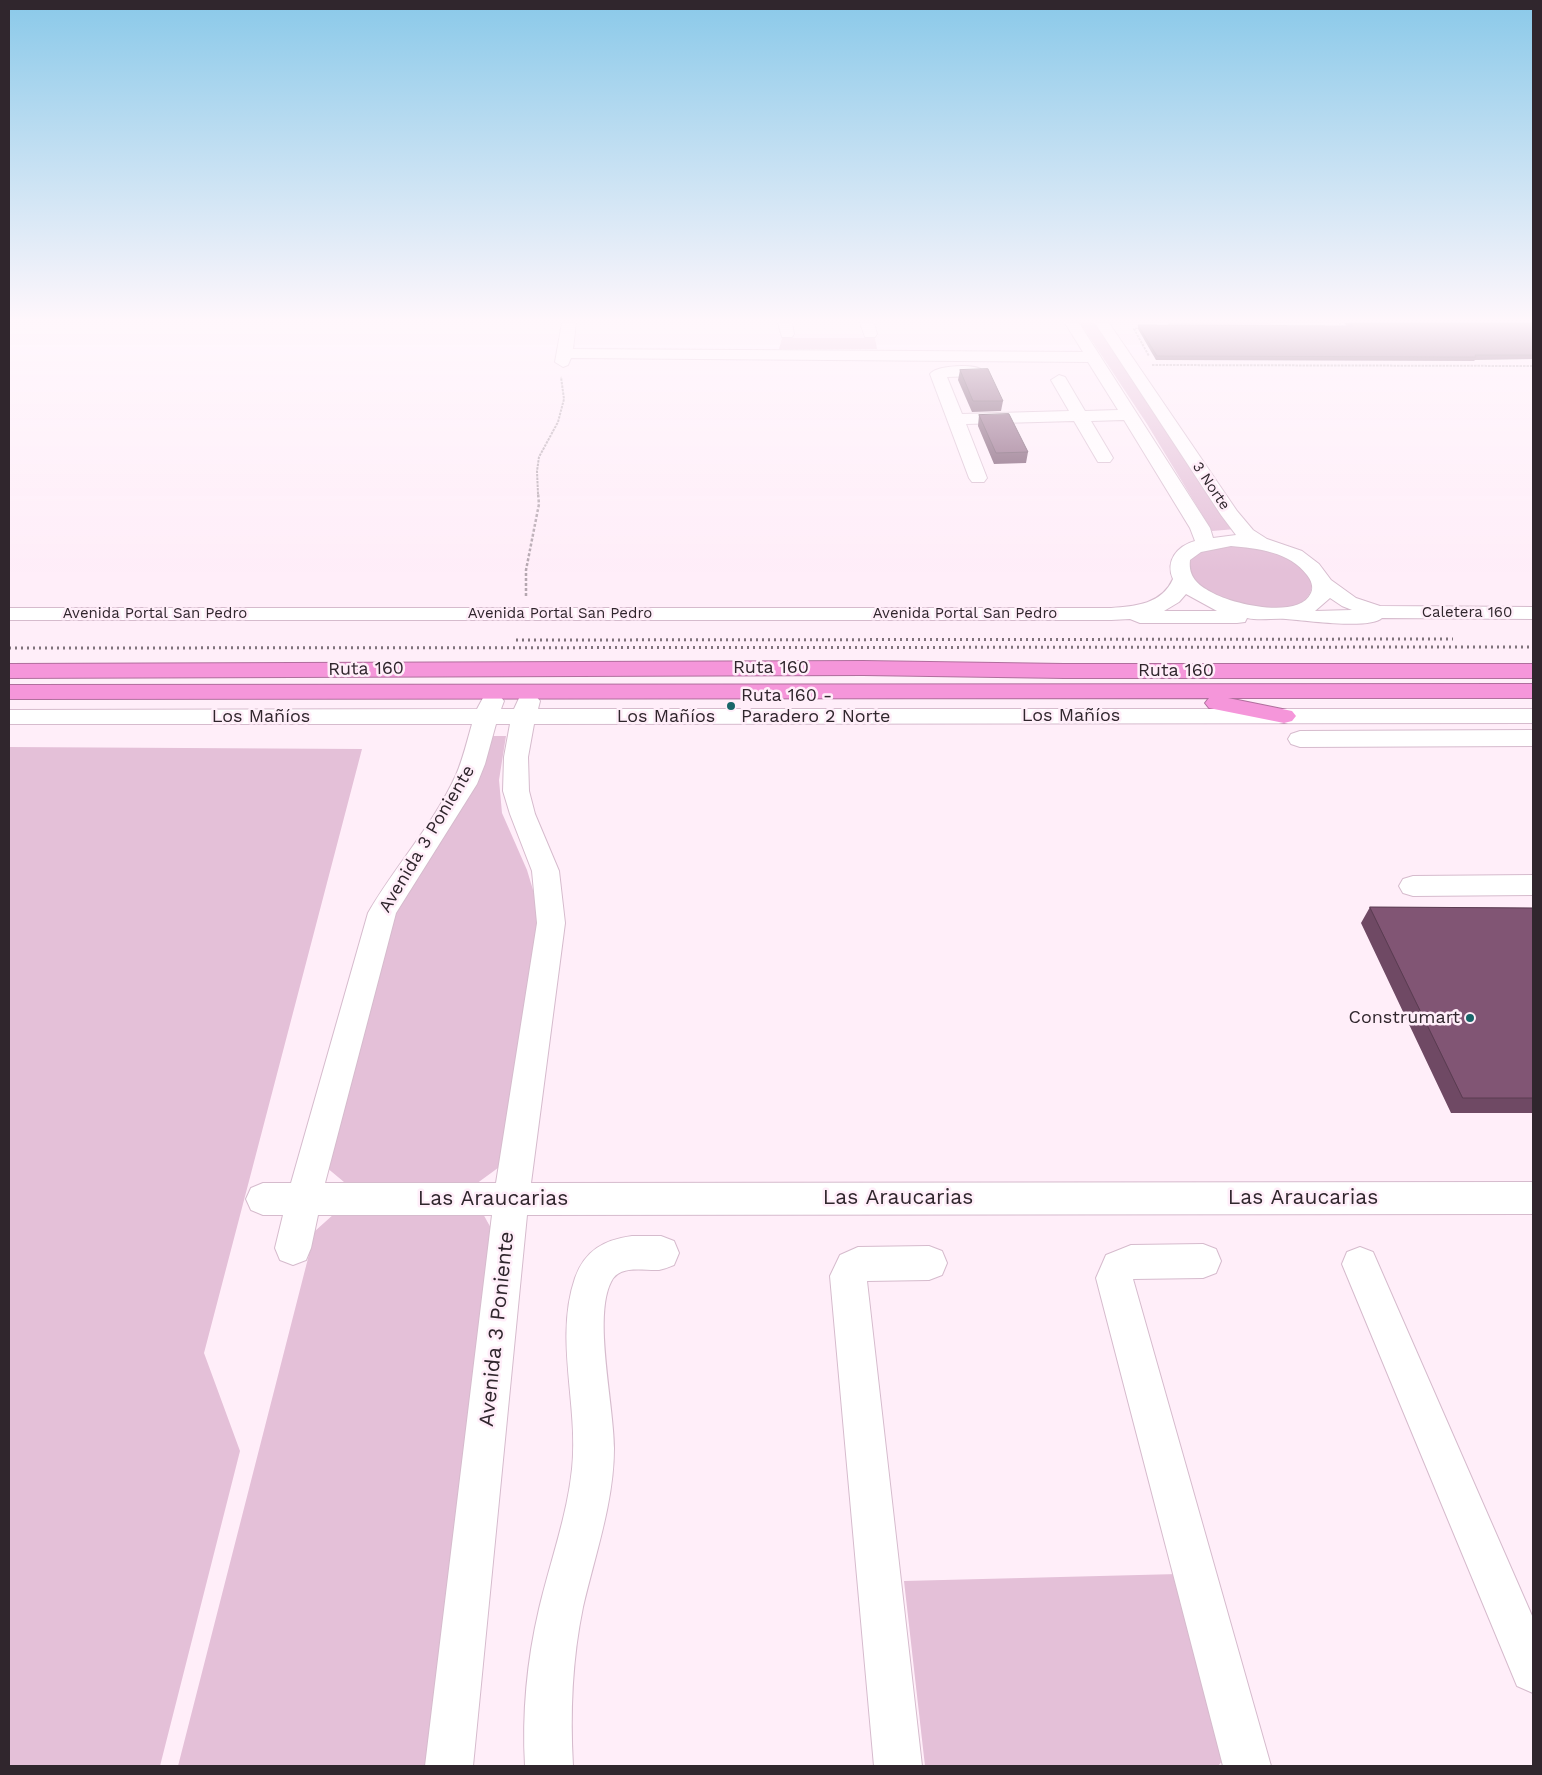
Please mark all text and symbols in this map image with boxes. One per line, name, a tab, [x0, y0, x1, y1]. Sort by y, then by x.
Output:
street label: 3 Norte	[1188, 458, 1234, 514]
street label: Caletera 160	[1422, 604, 1512, 622]
street label: Avenida Portal San Pedro	[63, 605, 247, 623]
street label: Avenida Portal San Pedro	[468, 605, 652, 623]
street label: Avenida Portal San Pedro	[873, 605, 1057, 623]
street label: Ruta 160	[733, 657, 809, 679]
street label: Ruta 160	[328, 658, 404, 680]
street label: Ruta 160	[1138, 660, 1214, 682]
place label: Ruta 160 - Paradero 2 Norte	[741, 685, 890, 728]
marker: Ruta 160 - Paradero 2 Norte	[725, 700, 737, 712]
street label: Los Mañíos	[1022, 705, 1120, 727]
street label: Los Mañíos	[212, 706, 310, 728]
street label: Los Mañíos	[617, 706, 715, 728]
street label: Avenida 3 Poniente	[374, 761, 480, 917]
place label: Construmart	[1349, 1007, 1460, 1029]
marker: Construmart	[1464, 1012, 1476, 1024]
street label: Las Araucarias	[823, 1185, 973, 1211]
street label: Las Araucarias	[1228, 1185, 1378, 1211]
street label: Las Araucarias	[418, 1186, 568, 1212]
street label: Avenida 3 Poniente	[474, 1230, 520, 1428]

